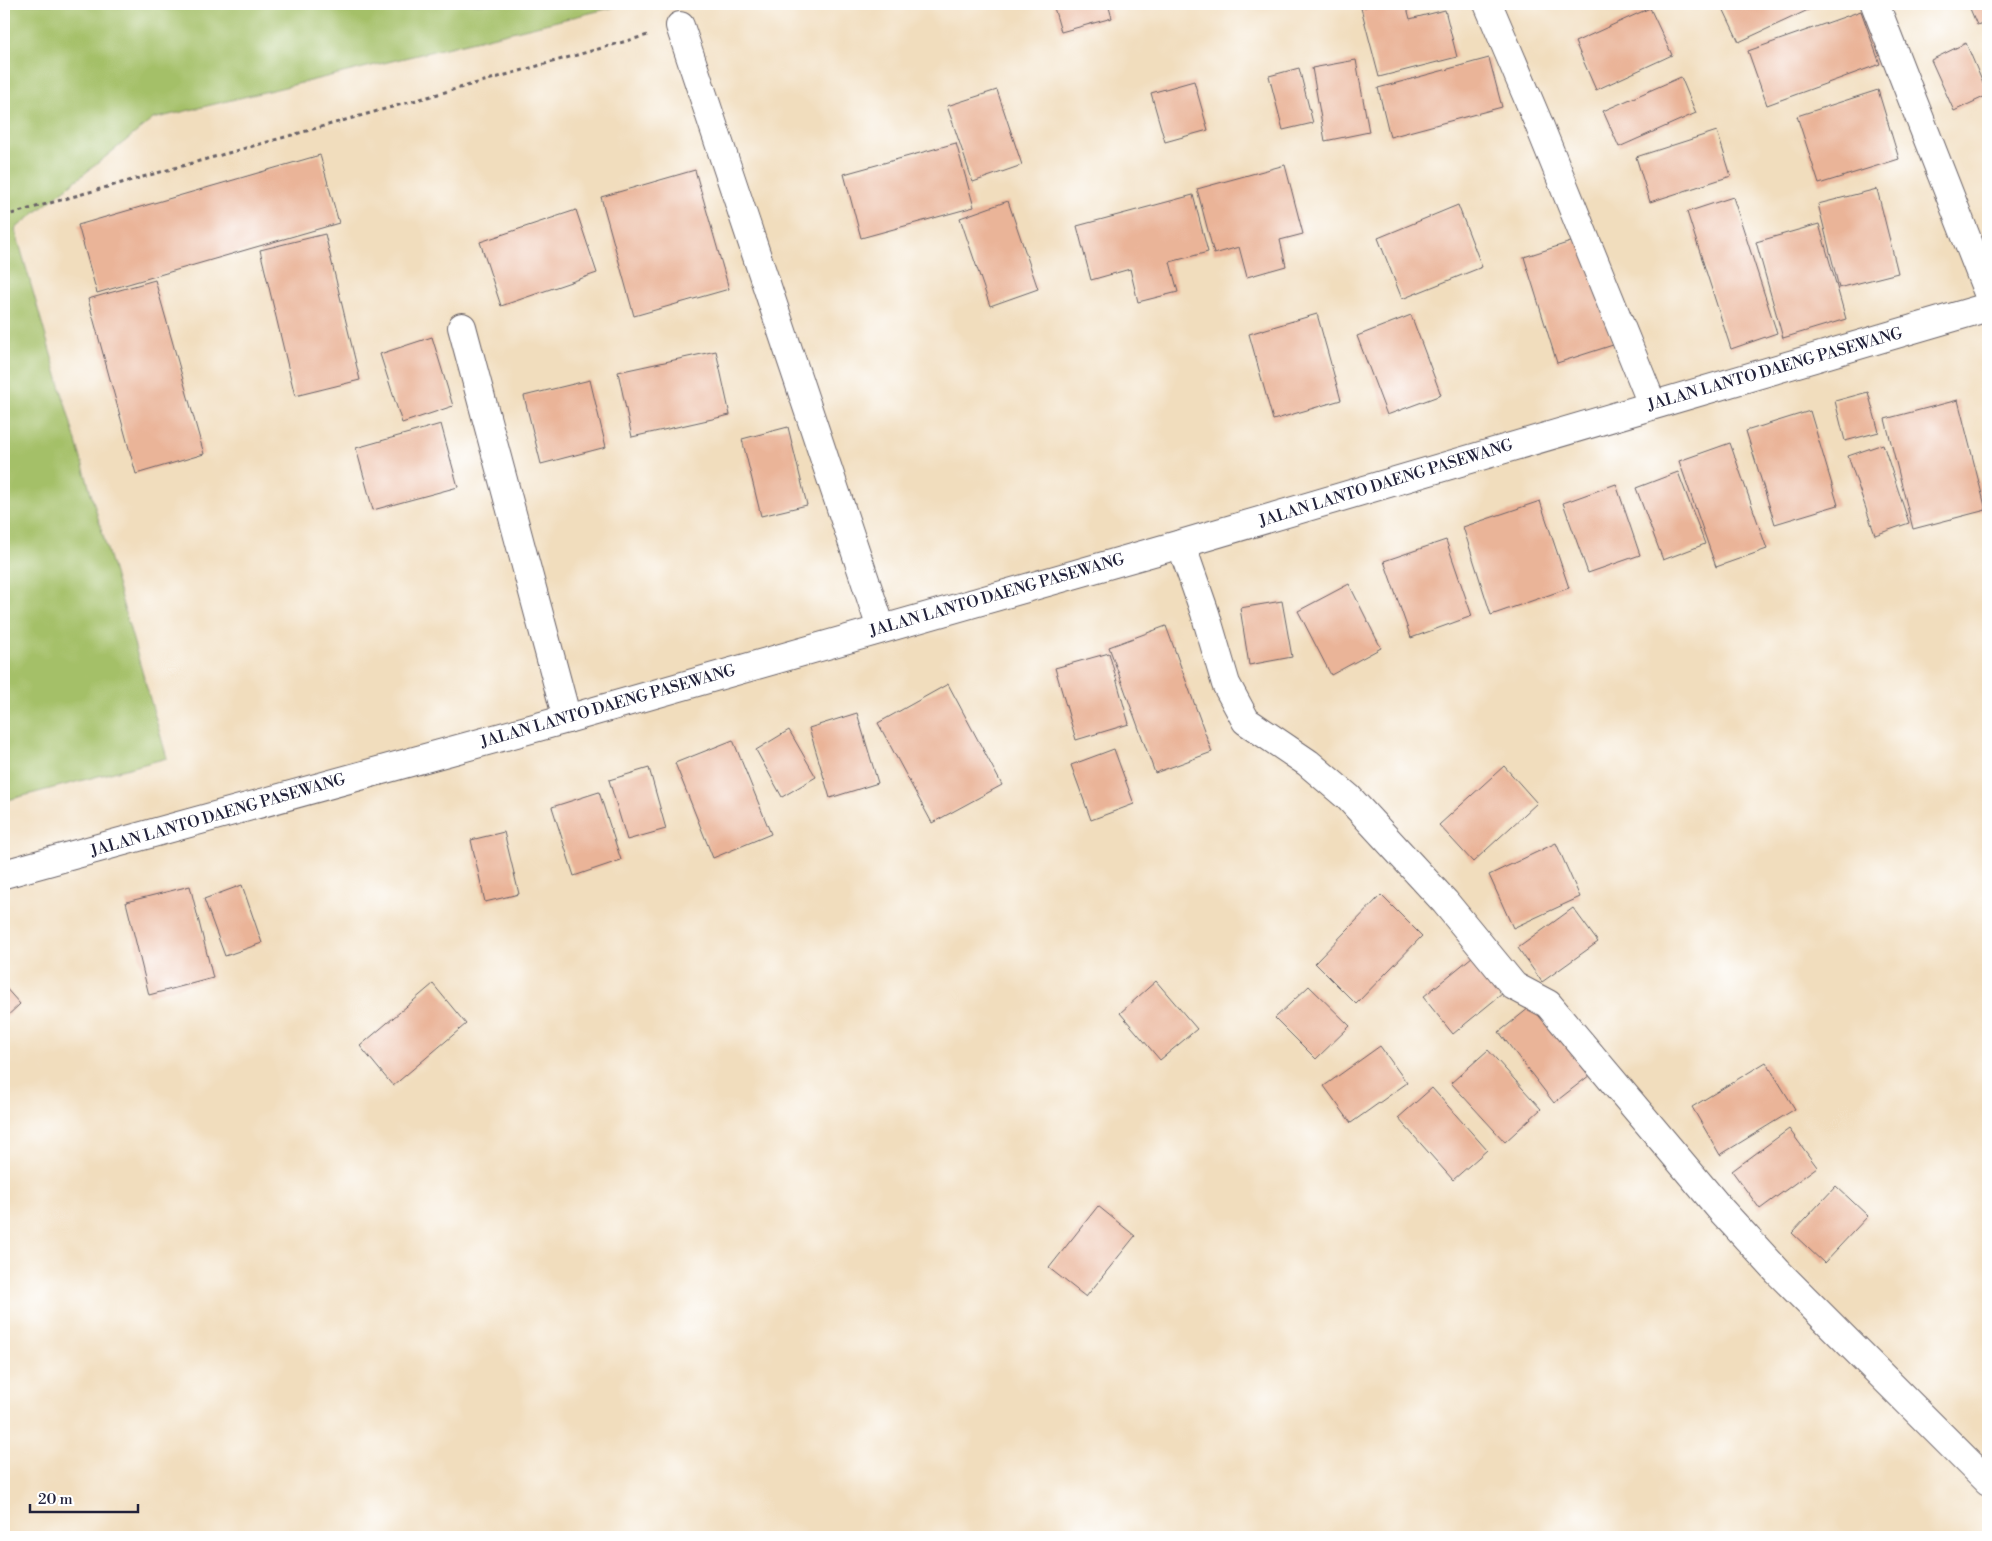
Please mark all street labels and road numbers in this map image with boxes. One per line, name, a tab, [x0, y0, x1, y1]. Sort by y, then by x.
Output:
street label: JALAN LANTO DAENG PASEWANG	[1644, 323, 1905, 415]
street label: JALAN LANTO DAENG PASEWANG	[1256, 435, 1515, 531]
street label: JALAN LANTO DAENG PASEWANG	[866, 549, 1127, 641]
street label: JALAN LANTO DAENG PASEWANG	[477, 660, 738, 752]
street label: JALAN LANTO DAENG PASEWANG	[87, 769, 348, 861]

